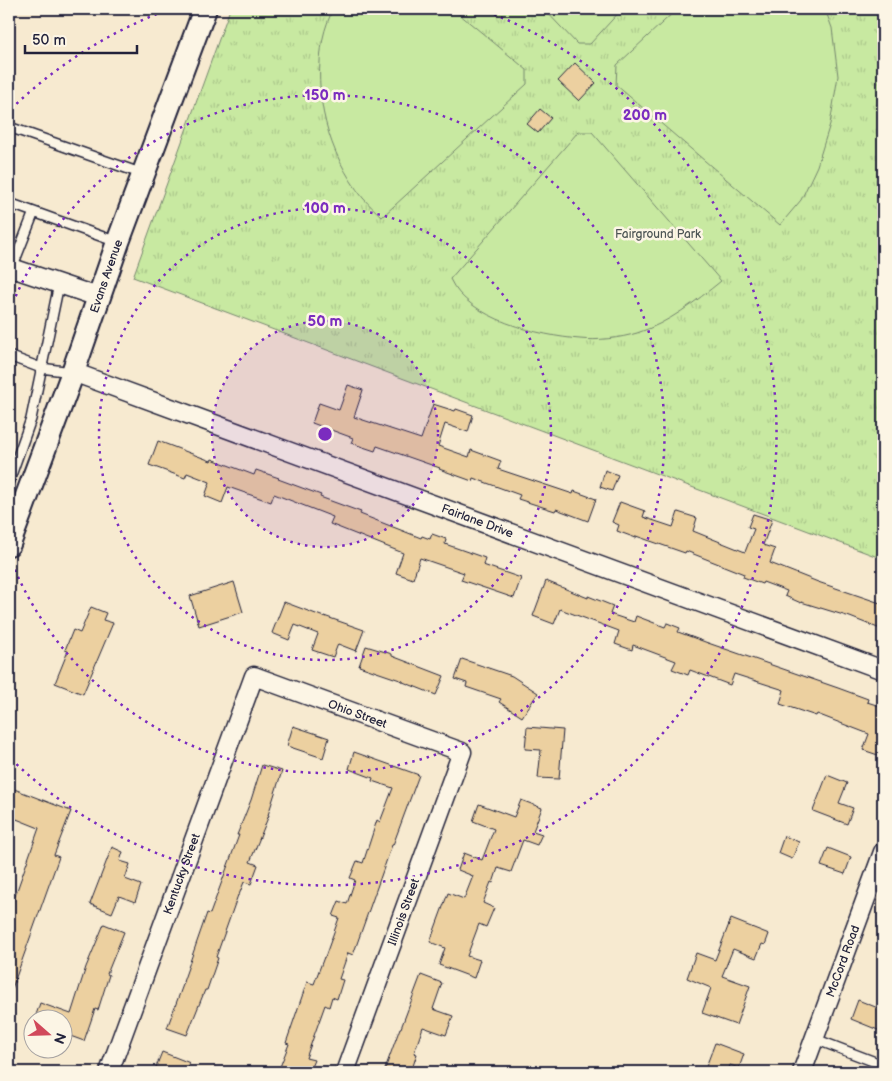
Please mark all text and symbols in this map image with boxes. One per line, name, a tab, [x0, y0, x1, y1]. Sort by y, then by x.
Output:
scale bar	[25, 22, 138, 54]
text: 50 m	[32, 31, 66, 50]
text: 150 m	[304, 86, 346, 105]
text: 200 m	[623, 106, 667, 125]
text: 100 m	[304, 199, 346, 218]
park label: Fairground Park	[615, 227, 701, 242]
street label: Evans Avenue	[87, 237, 126, 315]
text: 50 m	[308, 312, 343, 331]
centre of rings	[316, 425, 334, 443]
street label: Fairlane Drive	[439, 501, 516, 541]
street label: Ohio Street	[326, 696, 389, 732]
street label: Kentucky Street	[160, 831, 203, 916]
street label: Illinois Street	[385, 876, 423, 948]
street label: McCord Road	[823, 923, 863, 999]
north arrow	[22, 1008, 72, 1058]
text: N	[50, 1030, 70, 1046]

